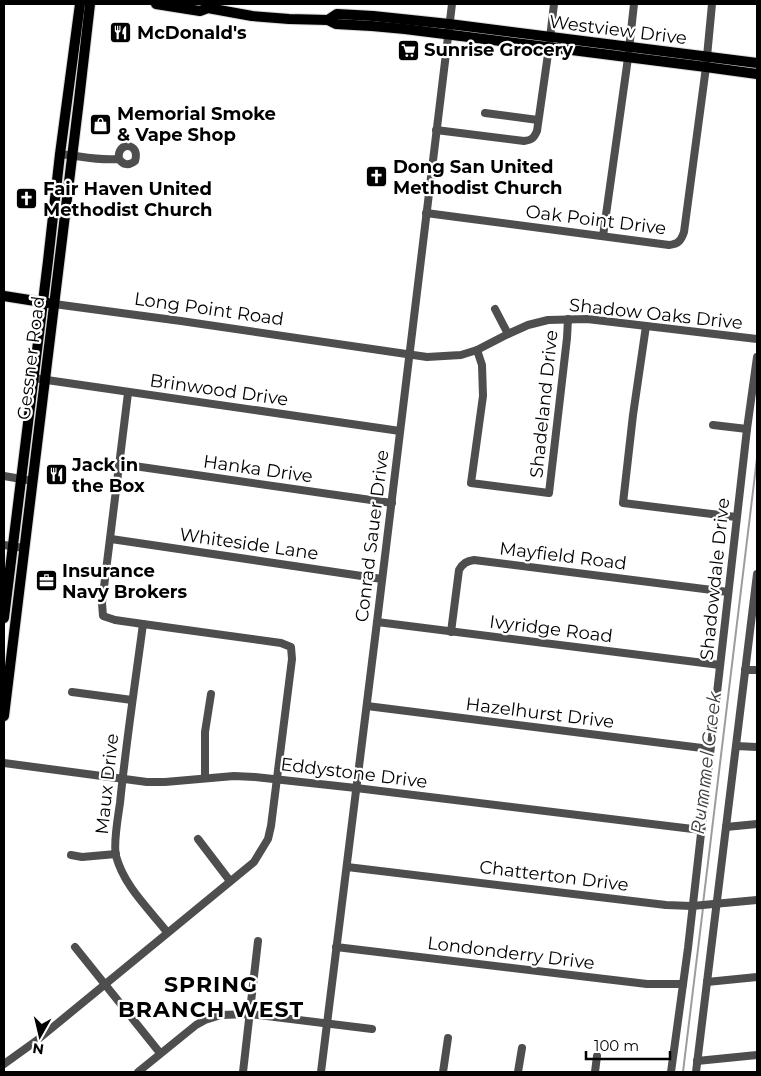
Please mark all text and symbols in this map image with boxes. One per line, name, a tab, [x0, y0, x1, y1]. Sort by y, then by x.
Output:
street label: Westview Drive	[548, 11, 688, 49]
restaurant icon: McDonald's	[109, 21, 133, 45]
place label: McDonald's	[137, 22, 247, 44]
supermarket icon: Sunrise Grocery	[396, 38, 420, 62]
place label: Sunrise Grocery	[424, 39, 573, 61]
place label: Memorial Smoke & Vape Shop	[117, 103, 276, 146]
shop icon: Memorial Smoke & Vape Shop	[89, 112, 113, 136]
place label: Dong San United Methodist Church	[393, 156, 562, 199]
church icon: Dong San United Methodist Church	[365, 165, 389, 189]
place label: Fair Haven United Methodist Church	[43, 178, 212, 221]
church icon: Fair Haven United Methodist Church	[15, 187, 39, 211]
street label: Oak Point Drive	[524, 200, 668, 240]
street label: Long Point Road	[133, 288, 285, 330]
street label: Shadow Oaks Drive	[568, 294, 744, 334]
street label: Gessner Road	[13, 295, 49, 421]
street label: Shadeland Drive	[525, 329, 563, 479]
street label: Brinwood Drive	[148, 369, 290, 411]
street label: Conrad Sauer Drive	[351, 448, 394, 623]
street label: Hanka Drive	[202, 450, 314, 488]
place label: Jack in the Box	[71, 454, 145, 497]
restaurant icon: Jack in the Box	[44, 463, 68, 487]
street label: Shadowdale Drive	[696, 497, 734, 661]
street label: Whiteside Lane	[178, 523, 320, 565]
street label: Mayfield Road	[498, 537, 628, 575]
place label: Insurance Navy Brokers	[62, 560, 187, 603]
office icon: Insurance Navy Brokers	[34, 569, 58, 593]
street label: Ivyridge Road	[488, 611, 614, 647]
water label: Rummel Creek	[686, 690, 726, 836]
street label: Hazelhurst Drive	[465, 693, 616, 733]
street label: Maux Drive	[91, 732, 123, 836]
street label: Eddystone Drive	[279, 753, 429, 793]
street label: Chatterton Drive	[478, 856, 630, 896]
street label: Londonderry Drive	[426, 932, 596, 974]
district label: SPRING BRANCH WEST	[118, 971, 304, 1023]
north arrow	[15, 1011, 65, 1061]
scale bar	[586, 1028, 670, 1060]
text: 100 m	[594, 1036, 639, 1055]
text: N	[31, 1039, 45, 1059]

